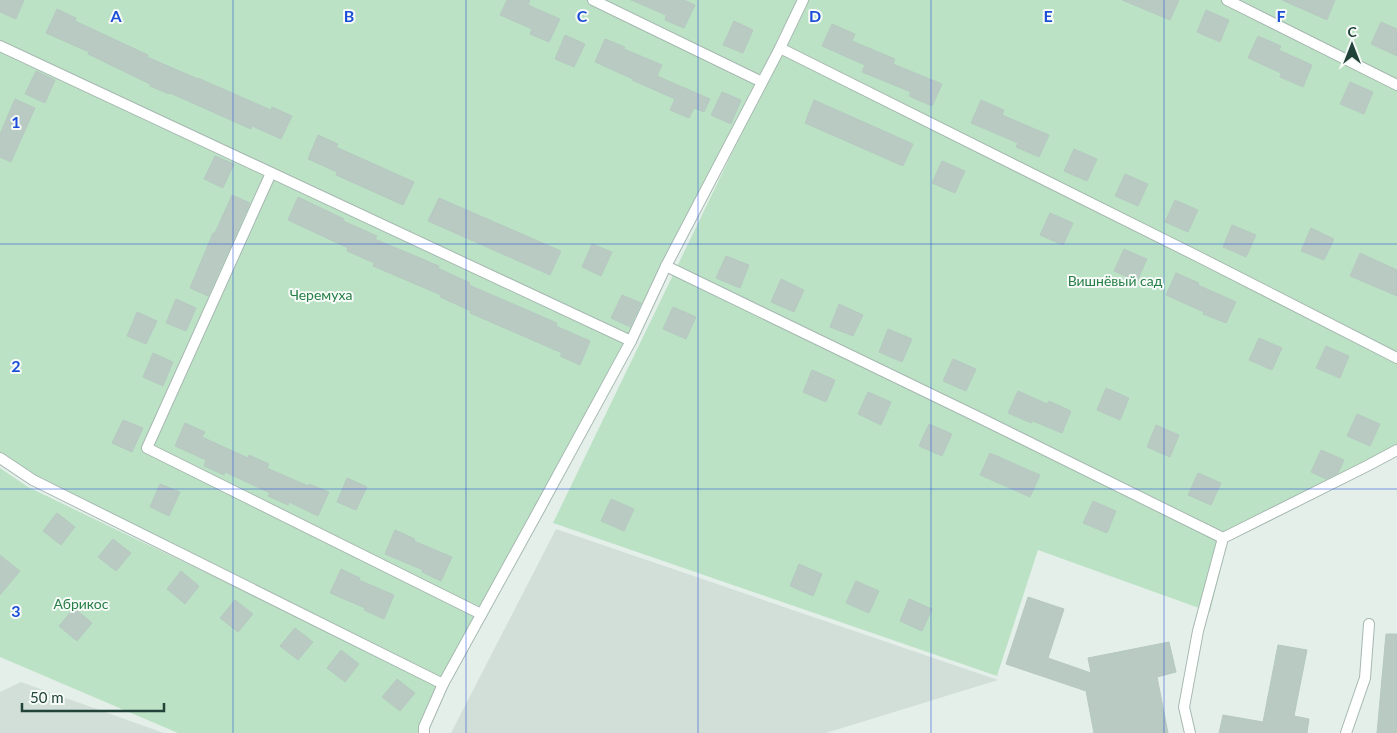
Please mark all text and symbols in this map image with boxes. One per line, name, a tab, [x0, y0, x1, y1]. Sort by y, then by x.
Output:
text: A	[109, 6, 122, 25]
text: B	[344, 6, 354, 25]
text: C	[577, 6, 588, 25]
text: D	[809, 6, 821, 25]
text: E	[1043, 6, 1053, 25]
text: F	[1276, 6, 1286, 25]
north arrow	[1327, 20, 1377, 70]
text: С	[1347, 23, 1357, 40]
text: 1	[11, 112, 21, 131]
park label: Вишнёвый сад	[1068, 272, 1163, 289]
park label: Черемуха	[290, 286, 352, 303]
text: 2	[11, 356, 21, 375]
park label: Абрикос	[54, 595, 109, 612]
text: 3	[11, 601, 21, 620]
scale bar	[22, 680, 165, 712]
text: 50 m	[30, 688, 64, 706]

